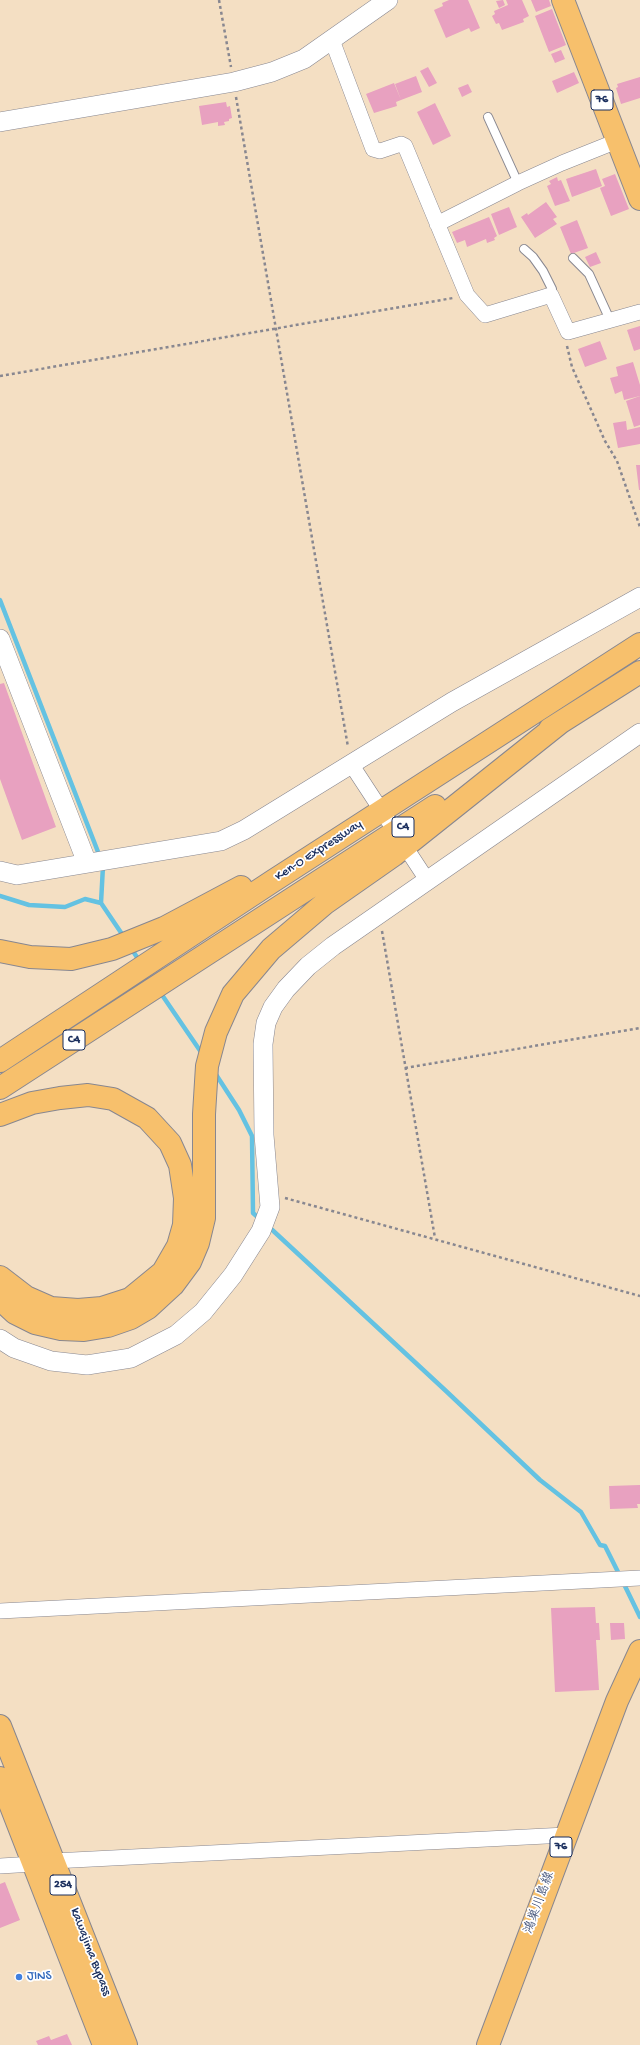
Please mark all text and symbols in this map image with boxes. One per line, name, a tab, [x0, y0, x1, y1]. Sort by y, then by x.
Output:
road number: 76	[591, 90, 613, 110]
street label: Ken-O Expressway	[272, 817, 366, 885]
road number: C4	[392, 817, 414, 837]
road number: C4	[63, 1030, 85, 1050]
road number: 76	[550, 1837, 572, 1857]
street label: 鴻巣川島線	[522, 1870, 558, 1936]
road number: 254	[50, 1875, 76, 1895]
street label: kawajima Bypass	[66, 1906, 114, 1998]
place label: JINS	[27, 1969, 52, 1985]
marker: JINS	[14, 1972, 24, 1982]

